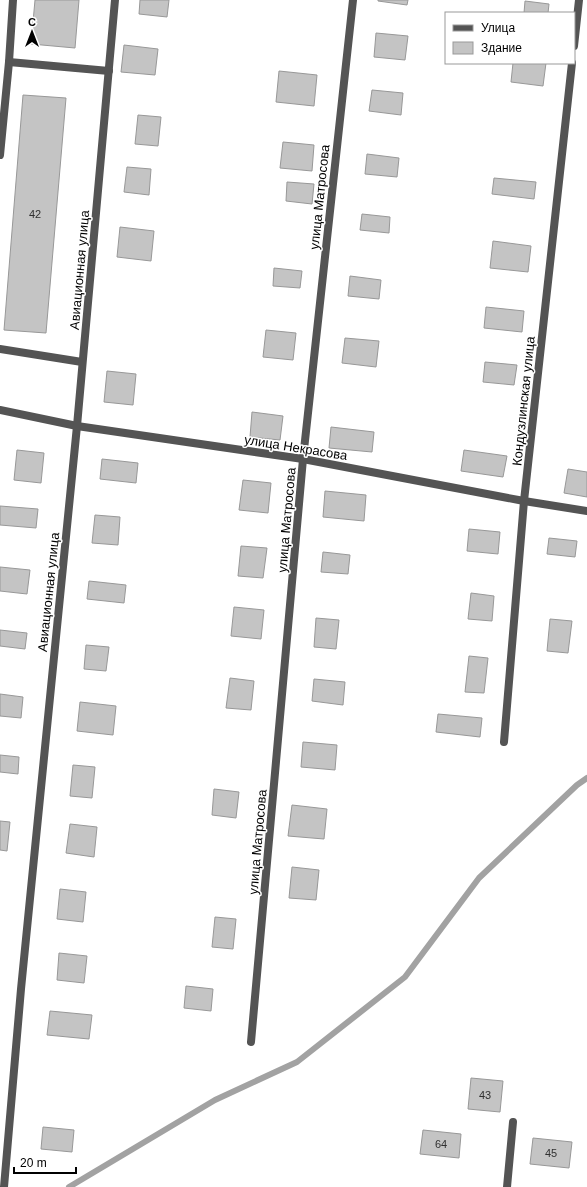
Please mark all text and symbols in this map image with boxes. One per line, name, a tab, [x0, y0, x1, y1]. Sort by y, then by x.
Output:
north arrow	[12, 12, 52, 52]
legend	[445, 12, 575, 64]
text: С	[28, 16, 36, 28]
text: Улица	[481, 21, 515, 35]
text: Здание	[481, 41, 522, 55]
street label: улица Матросова	[307, 143, 333, 250]
house number: 42	[29, 208, 41, 220]
street label: Авиационная улица	[67, 209, 92, 330]
street label: Кондузлинская улица	[509, 335, 538, 466]
street label: улица Некрасова	[243, 432, 349, 463]
street label: улица Матросова	[274, 466, 299, 573]
street label: Авиационная улица	[35, 531, 62, 652]
street label: улица Матросова	[245, 788, 270, 895]
house number: 43	[479, 1089, 491, 1101]
house number: 64	[435, 1138, 447, 1150]
house number: 45	[545, 1147, 557, 1159]
scale bar	[14, 1149, 76, 1175]
text: 20 m	[20, 1156, 47, 1170]

